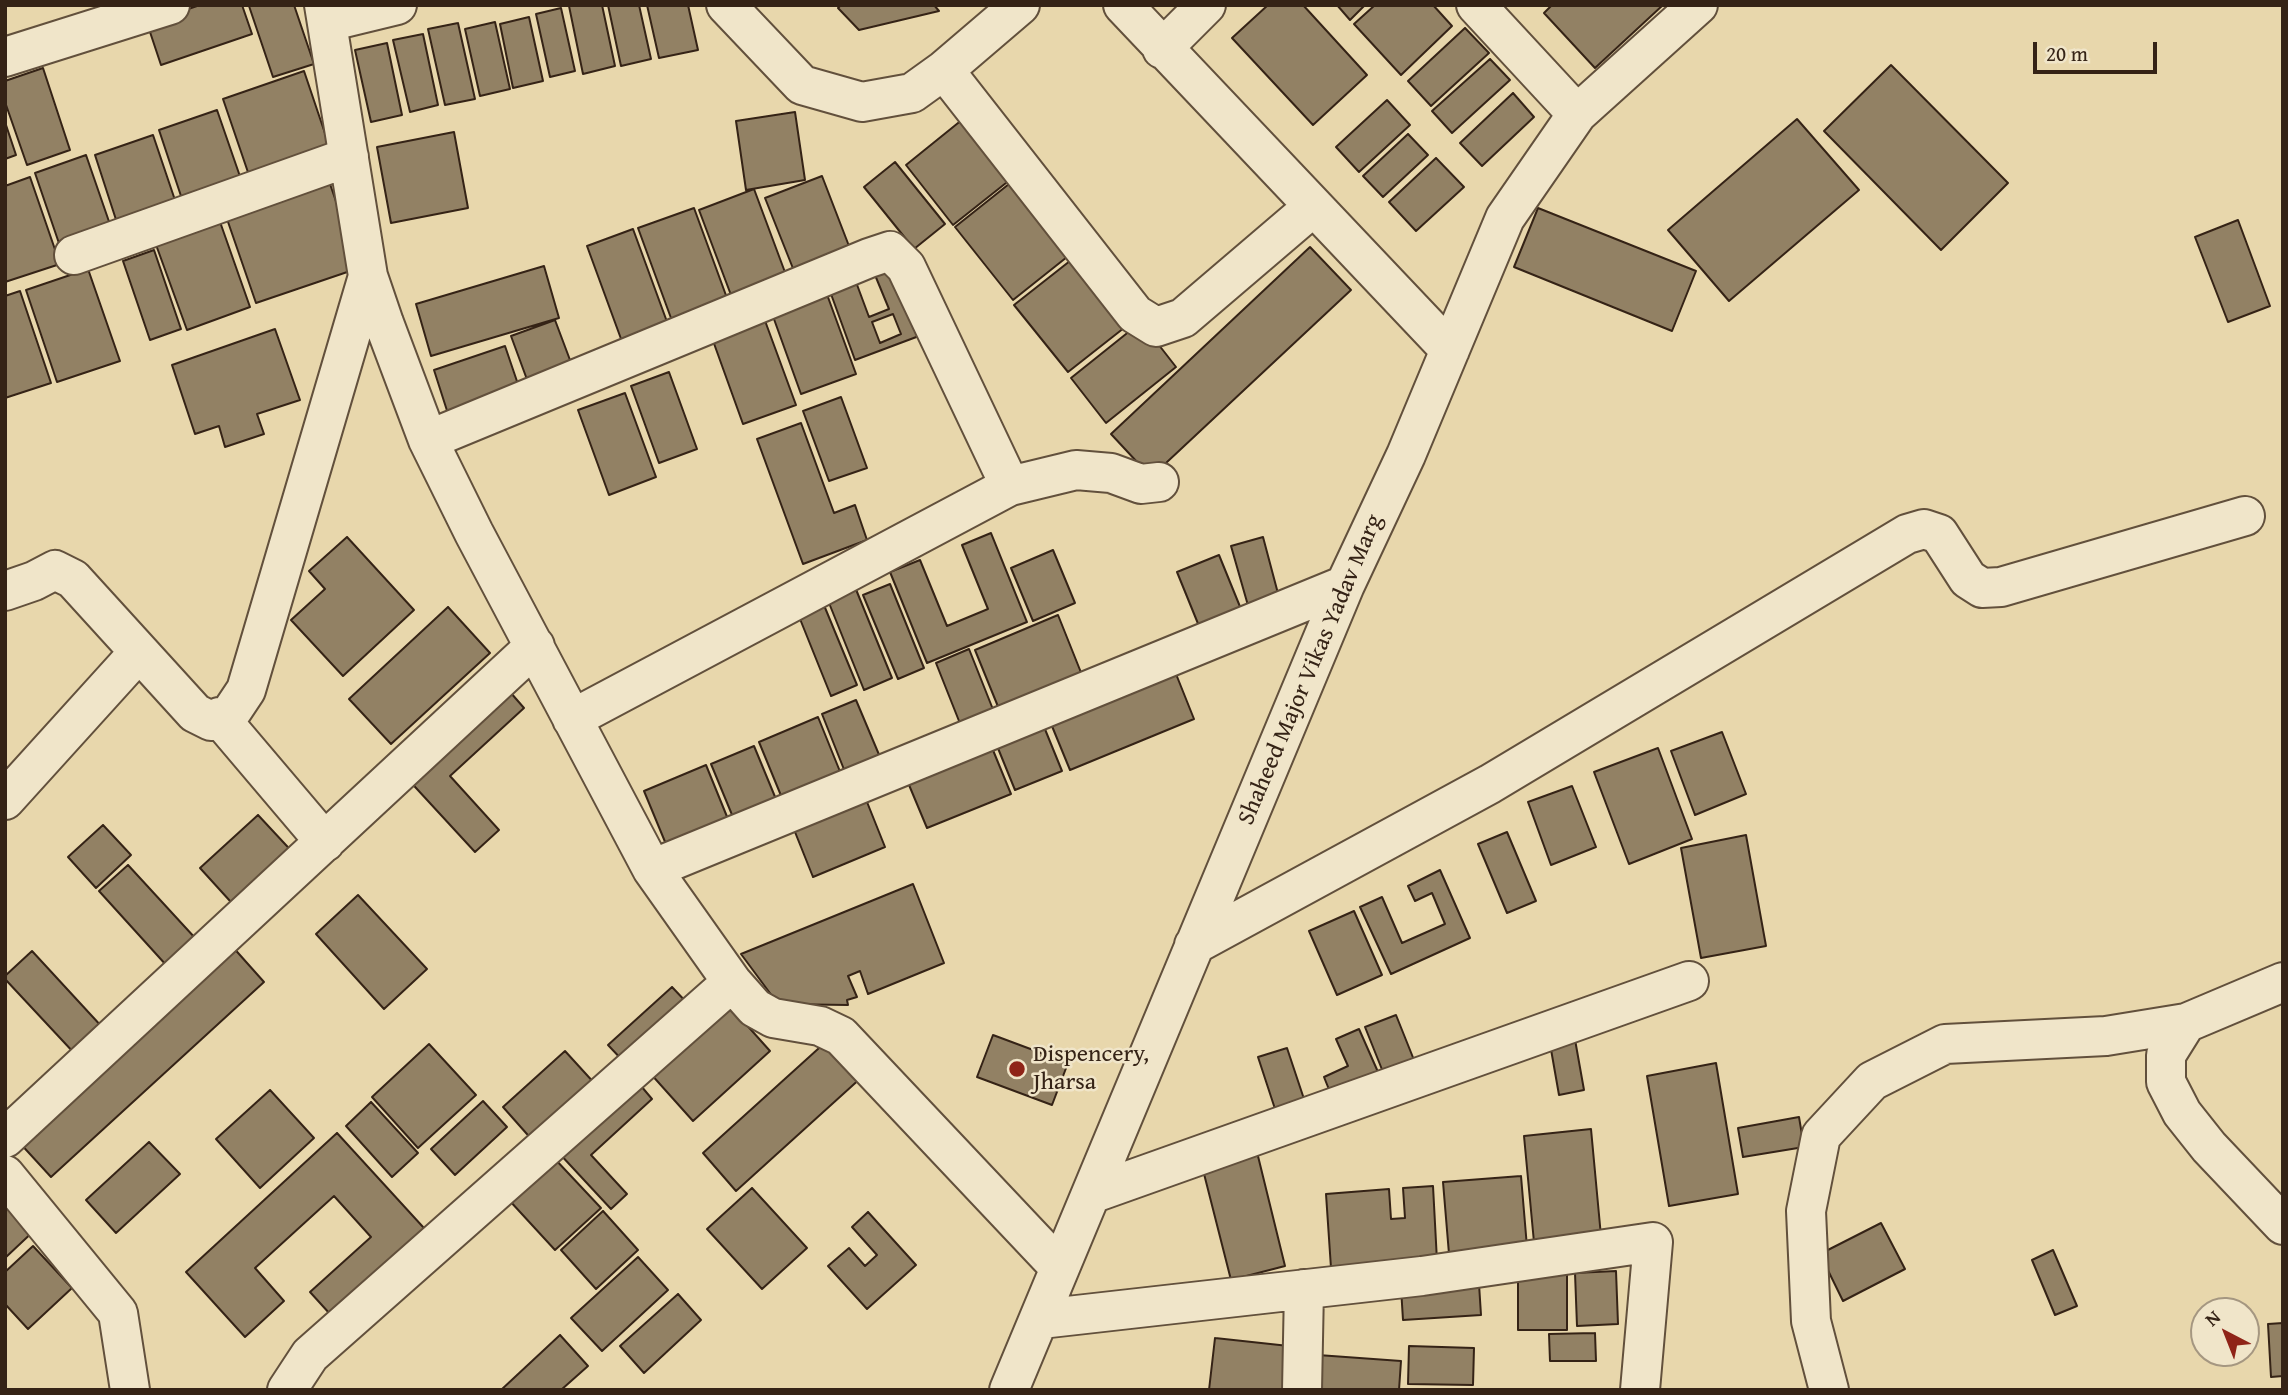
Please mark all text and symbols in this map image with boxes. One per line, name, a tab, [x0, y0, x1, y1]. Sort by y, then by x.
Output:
scale bar	[2036, 28, 2160, 72]
text: 20 m	[2046, 38, 2088, 69]
street label: Shaheed Major Vikas Yadav Marg	[1232, 510, 1390, 830]
place label: Dispencery, Jharsa	[1033, 1041, 1149, 1097]
marker: Dispencery, Jharsa	[1007, 1059, 1027, 1079]
north arrow	[2190, 1297, 2260, 1367]
text: N	[2198, 1303, 2226, 1333]

